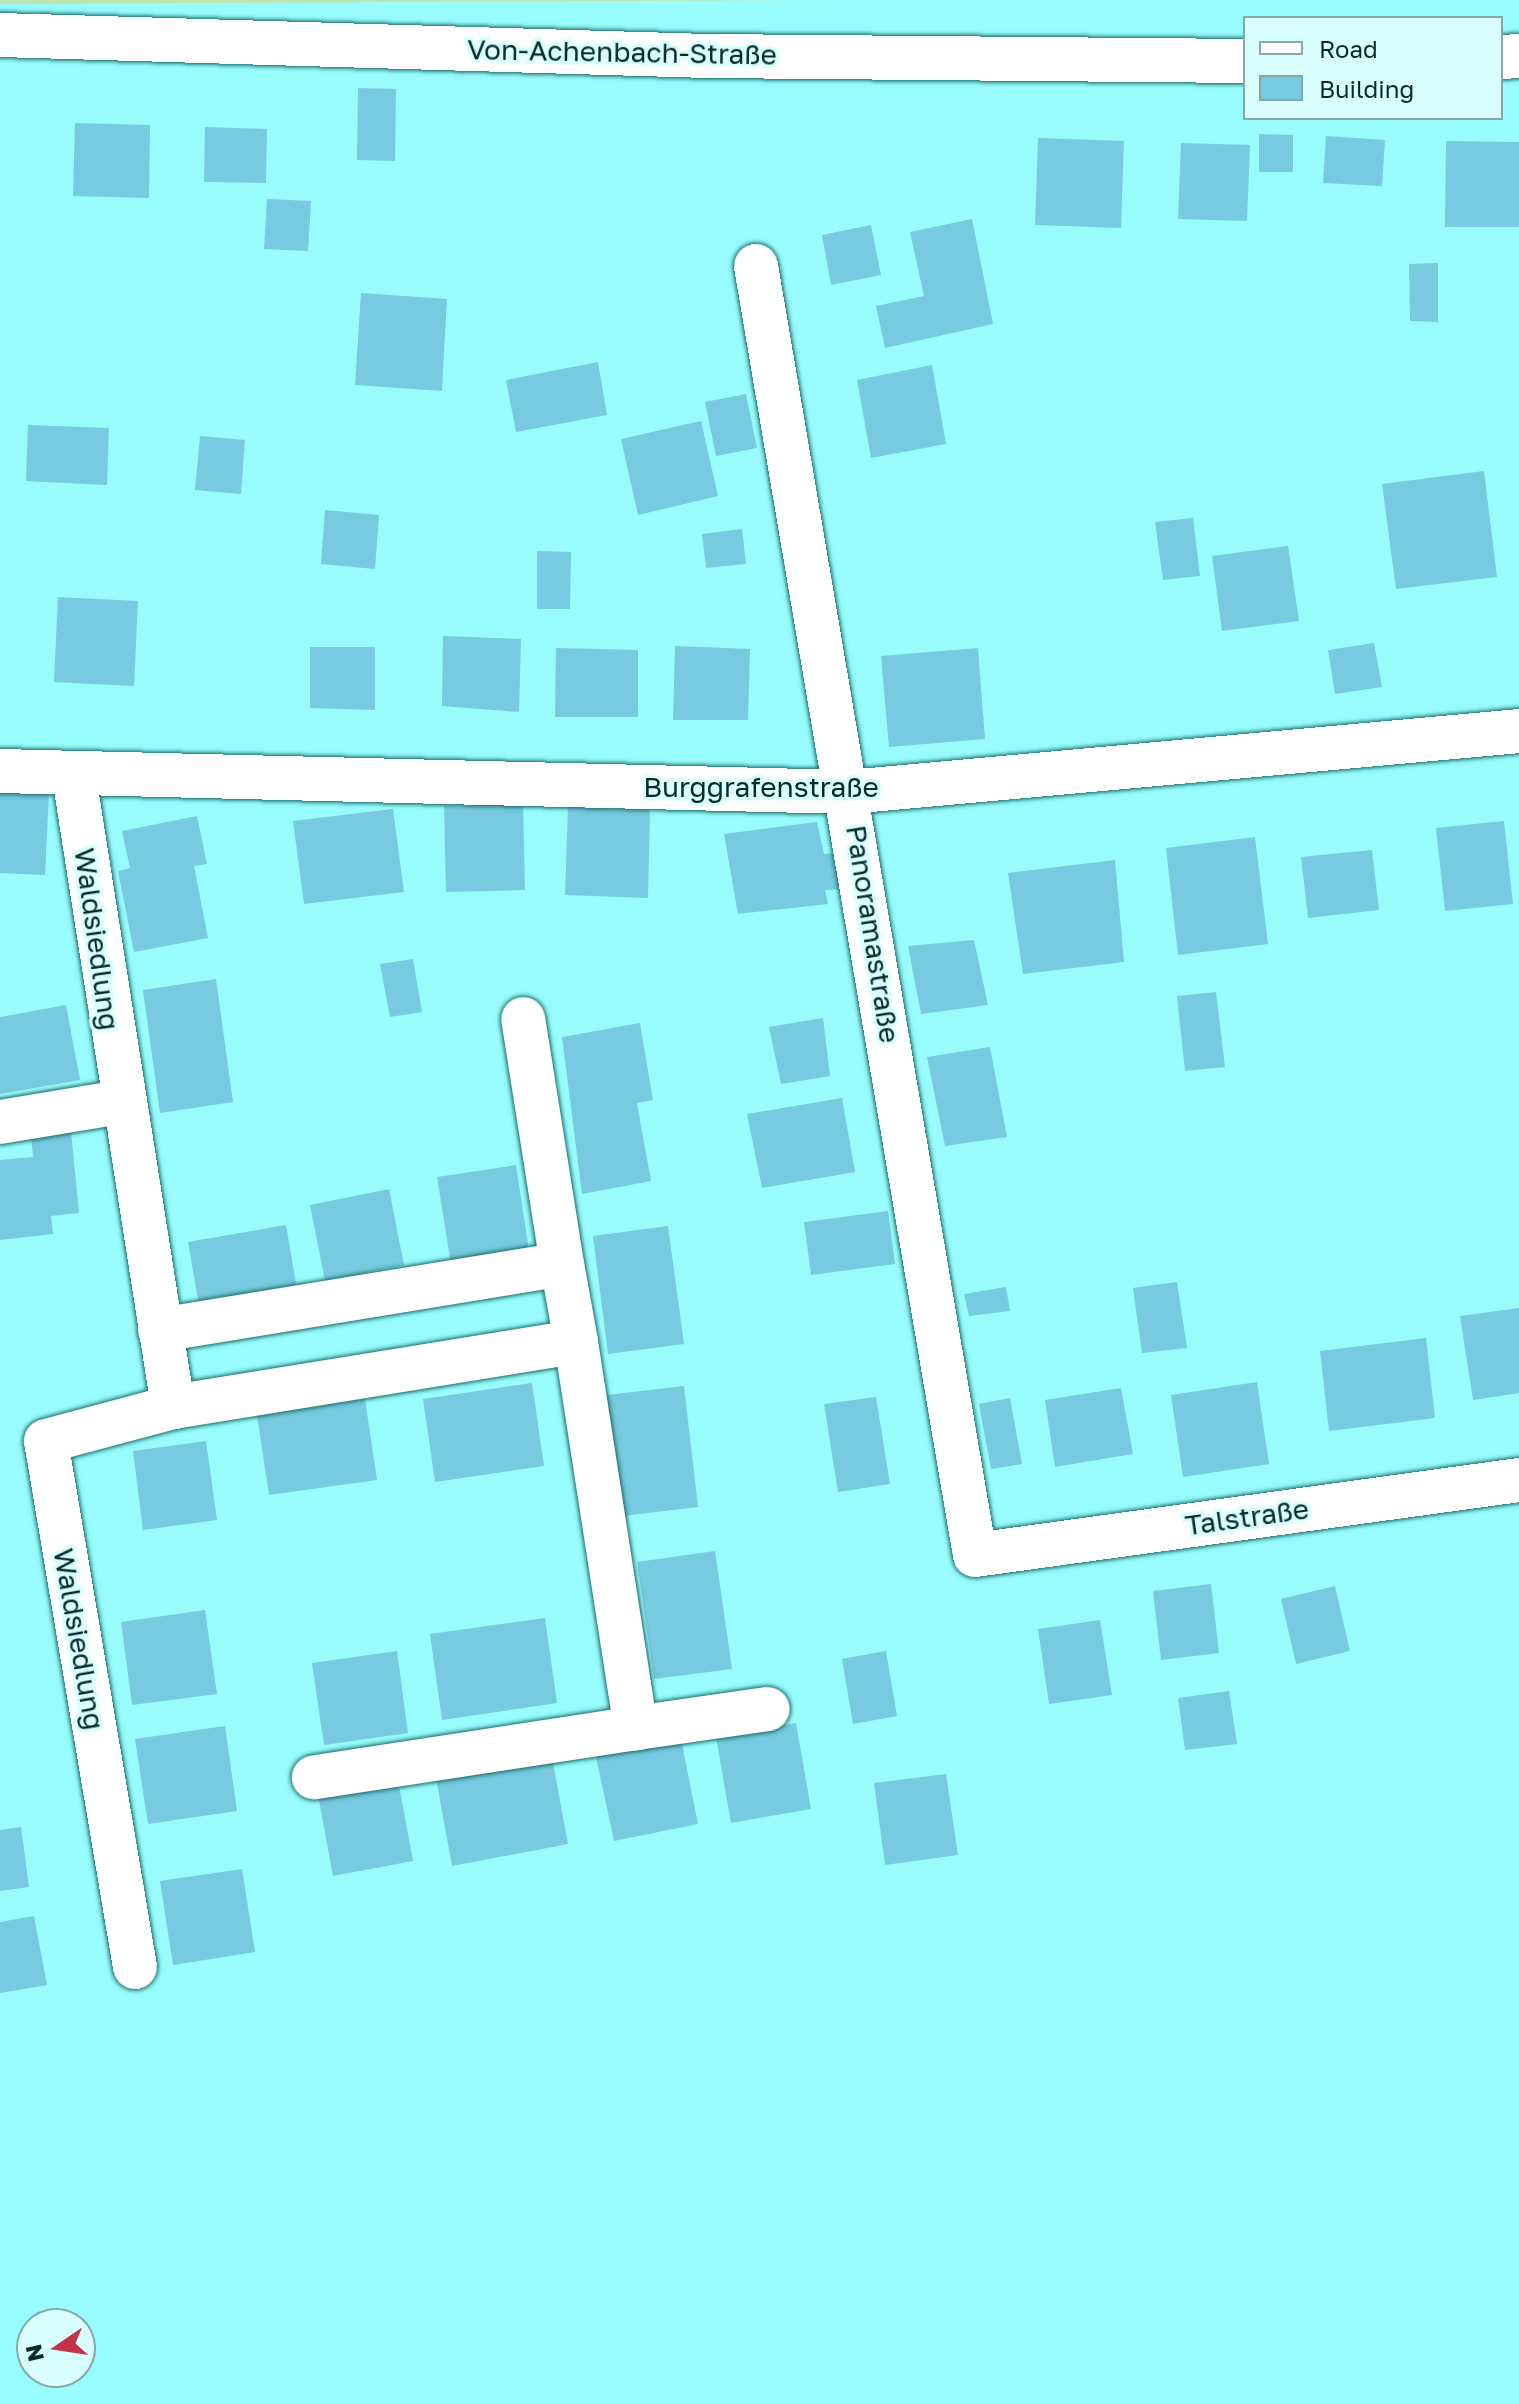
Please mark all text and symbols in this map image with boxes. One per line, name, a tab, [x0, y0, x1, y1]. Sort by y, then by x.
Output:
legend	[1243, 16, 1503, 120]
street label: Von-Achenbach-Straße	[467, 32, 777, 72]
text: Road	[1319, 34, 1378, 63]
text: Building	[1319, 74, 1414, 103]
street label: Burggrafenstraße	[643, 770, 879, 804]
street label: Panoramastraße	[839, 823, 907, 1045]
street label: Waldsiedlung	[68, 846, 126, 1032]
street label: Talstraße	[1183, 1492, 1311, 1542]
street label: Waldsiedlung	[47, 1546, 111, 1732]
north arrow	[16, 2308, 96, 2388]
text: N	[19, 2342, 49, 2364]

